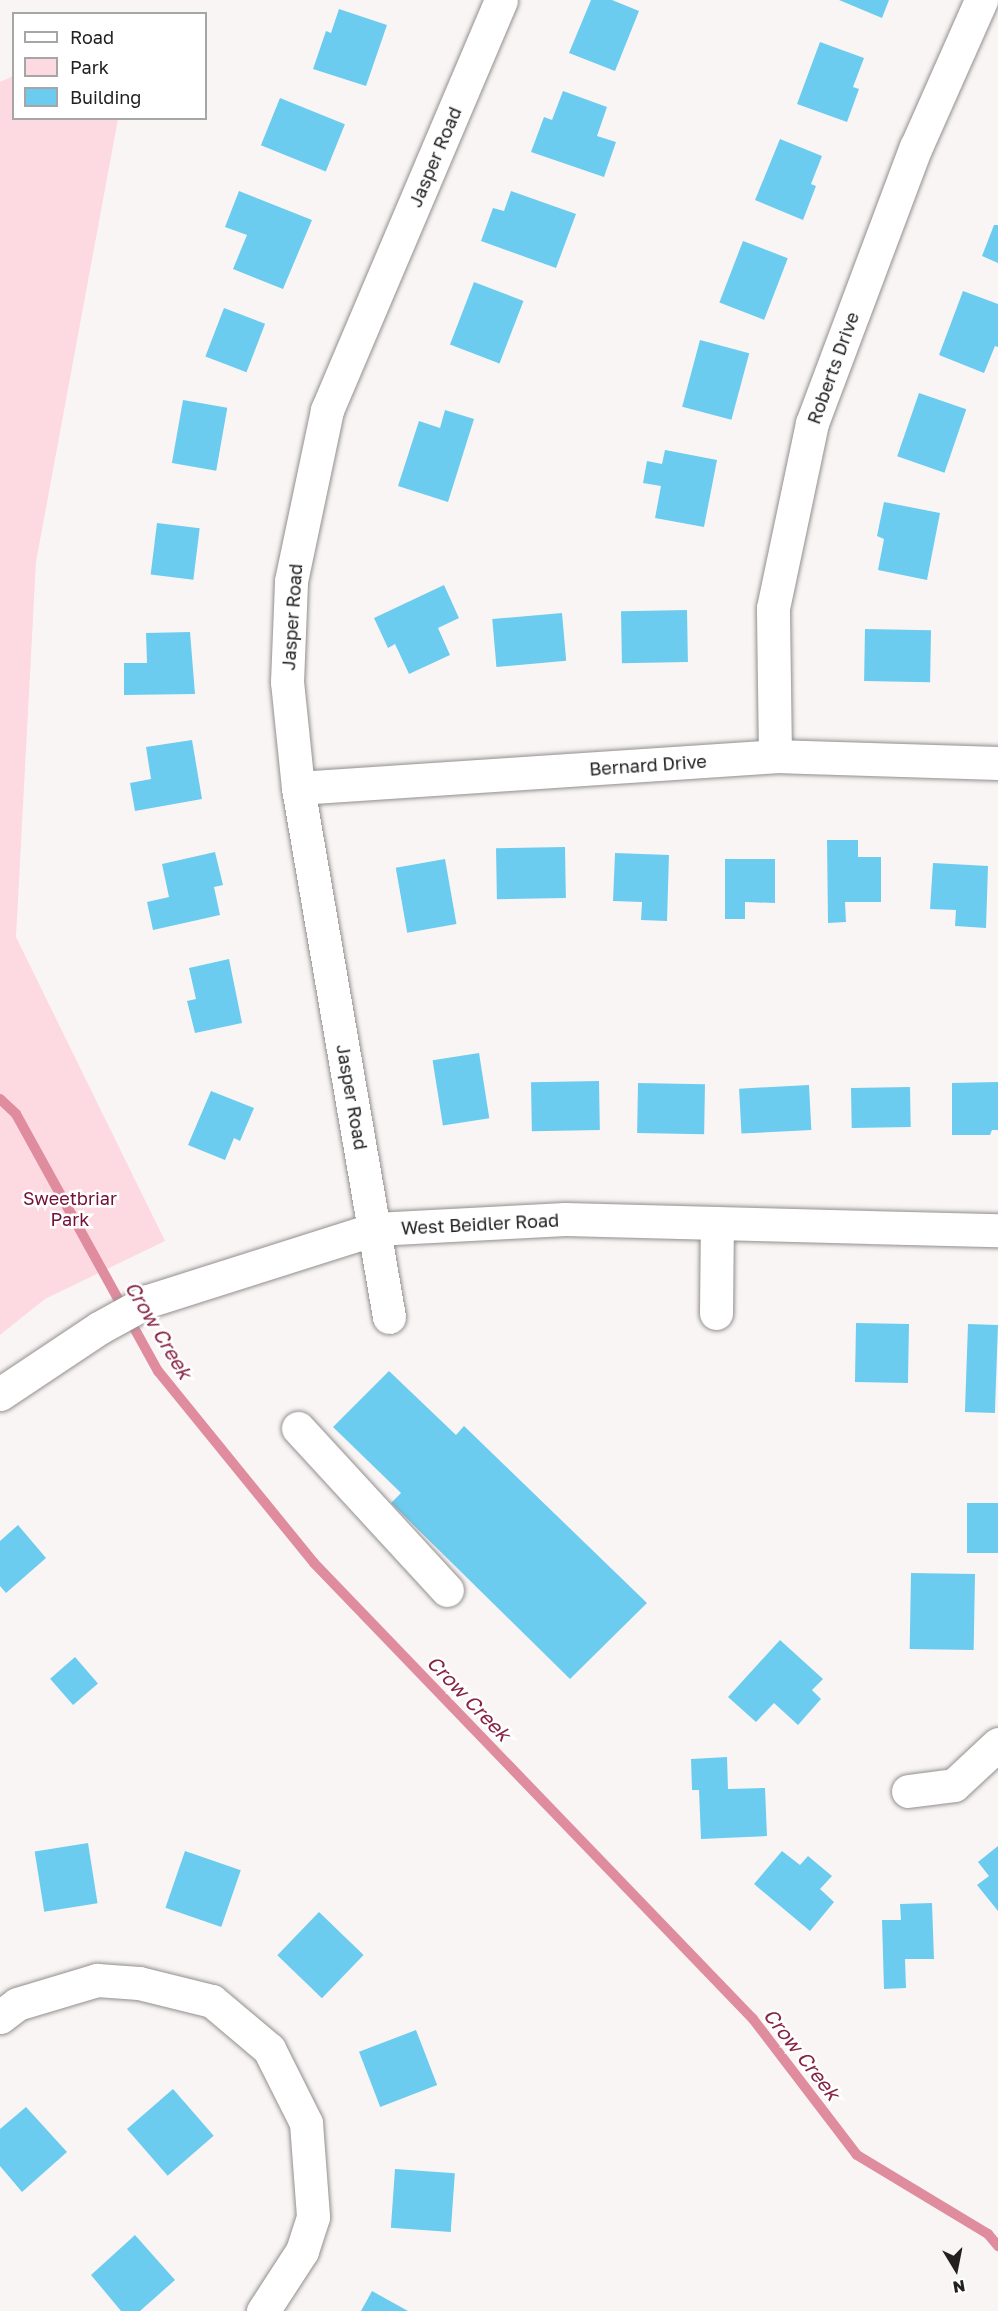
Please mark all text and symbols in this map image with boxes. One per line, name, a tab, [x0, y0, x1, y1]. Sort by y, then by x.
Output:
legend	[12, 12, 207, 120]
text: Road	[70, 26, 114, 48]
text: Park	[70, 56, 109, 78]
text: Building	[70, 86, 141, 108]
street label: Jasper Road	[404, 104, 466, 210]
street label: Roberts Drive	[803, 309, 863, 427]
street label: Jasper Road	[278, 563, 306, 671]
street label: Bernard Drive	[589, 750, 707, 780]
street label: Jasper Road	[332, 1043, 372, 1151]
park label: Sweetbriar Park	[23, 1188, 117, 1230]
street label: West Beidler Road	[400, 1209, 560, 1239]
water label: Crow Creek	[120, 1277, 198, 1383]
water label: Crow Creek	[422, 1650, 516, 1746]
water label: Crow Creek	[759, 2003, 845, 2105]
north arrow	[926, 2239, 986, 2299]
text: N	[951, 2276, 967, 2298]

